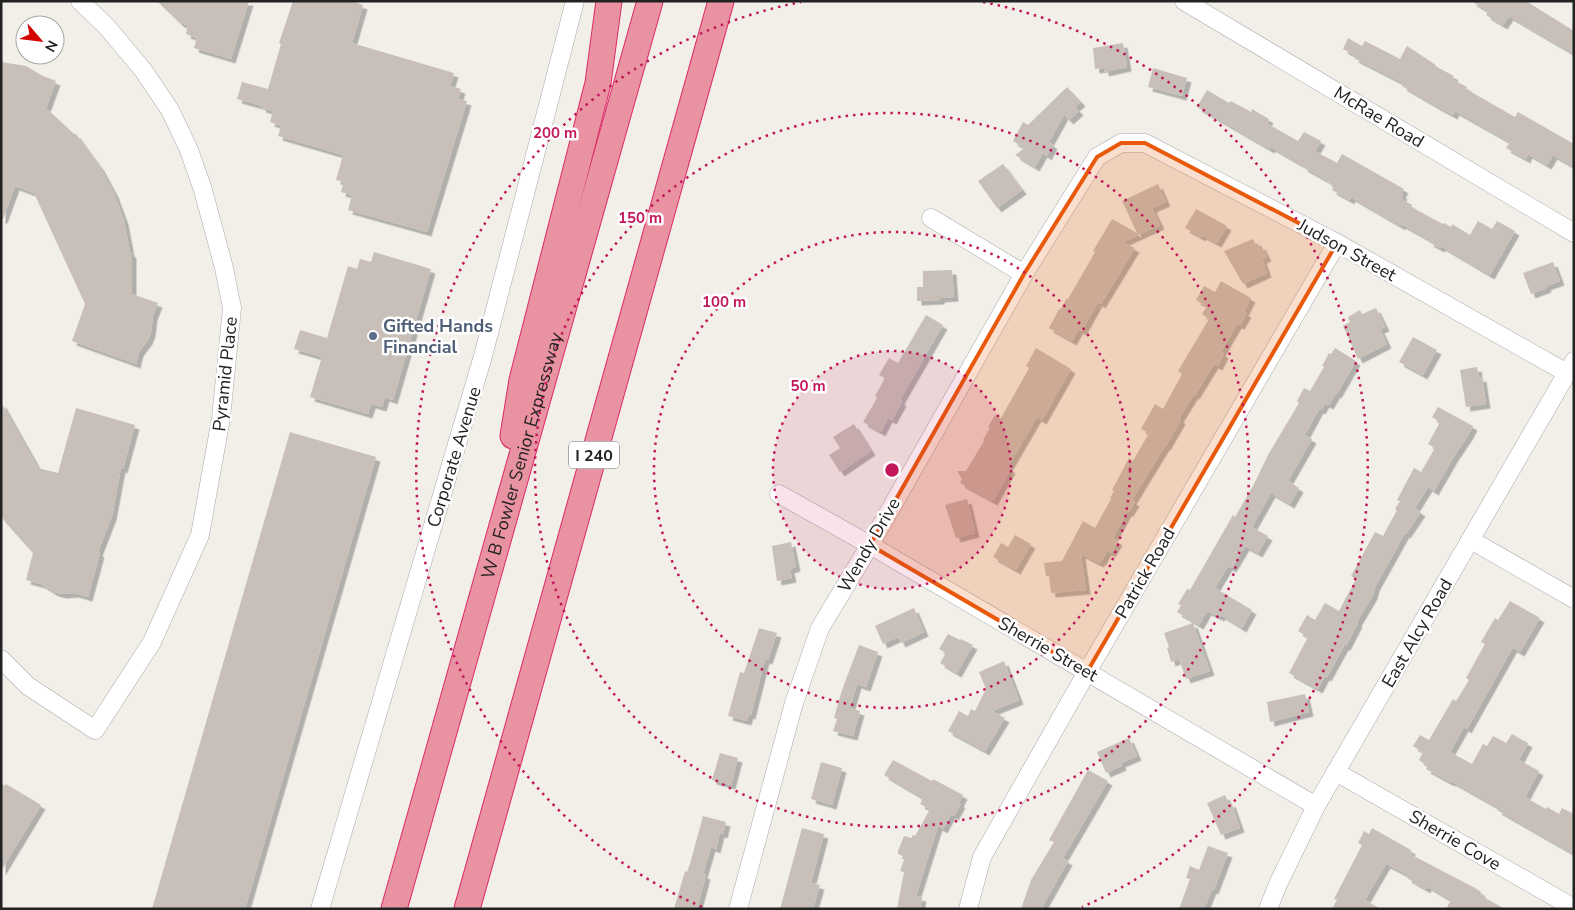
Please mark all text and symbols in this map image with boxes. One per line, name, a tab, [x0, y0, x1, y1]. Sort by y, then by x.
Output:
north arrow	[15, 15, 65, 65]
text: N	[40, 37, 62, 55]
street label: McRae Road	[1329, 81, 1429, 153]
text: 200 m	[533, 123, 577, 143]
text: 150 m	[618, 208, 662, 228]
street label: Judson Street	[1293, 213, 1401, 287]
text: 100 m	[702, 292, 746, 312]
place label: Gifted Hands Financial	[383, 314, 493, 359]
street label: Pyramid Place	[207, 315, 243, 433]
street label: W B Fowler Senior Expressway	[476, 329, 568, 582]
marker: Gifted Hands Financial	[367, 330, 379, 342]
text: 50 m	[790, 376, 826, 396]
street label: Corporate Avenue	[421, 384, 487, 530]
road number: I 240	[569, 442, 619, 468]
centre of rings	[883, 461, 901, 479]
street label: Wendy Drive	[832, 493, 906, 597]
street label: Patrick Road	[1109, 523, 1181, 623]
street label: East Alcy Road	[1376, 574, 1458, 692]
street label: Sherrie Street	[994, 611, 1103, 688]
street label: Sherrie Cove	[1405, 804, 1505, 876]

